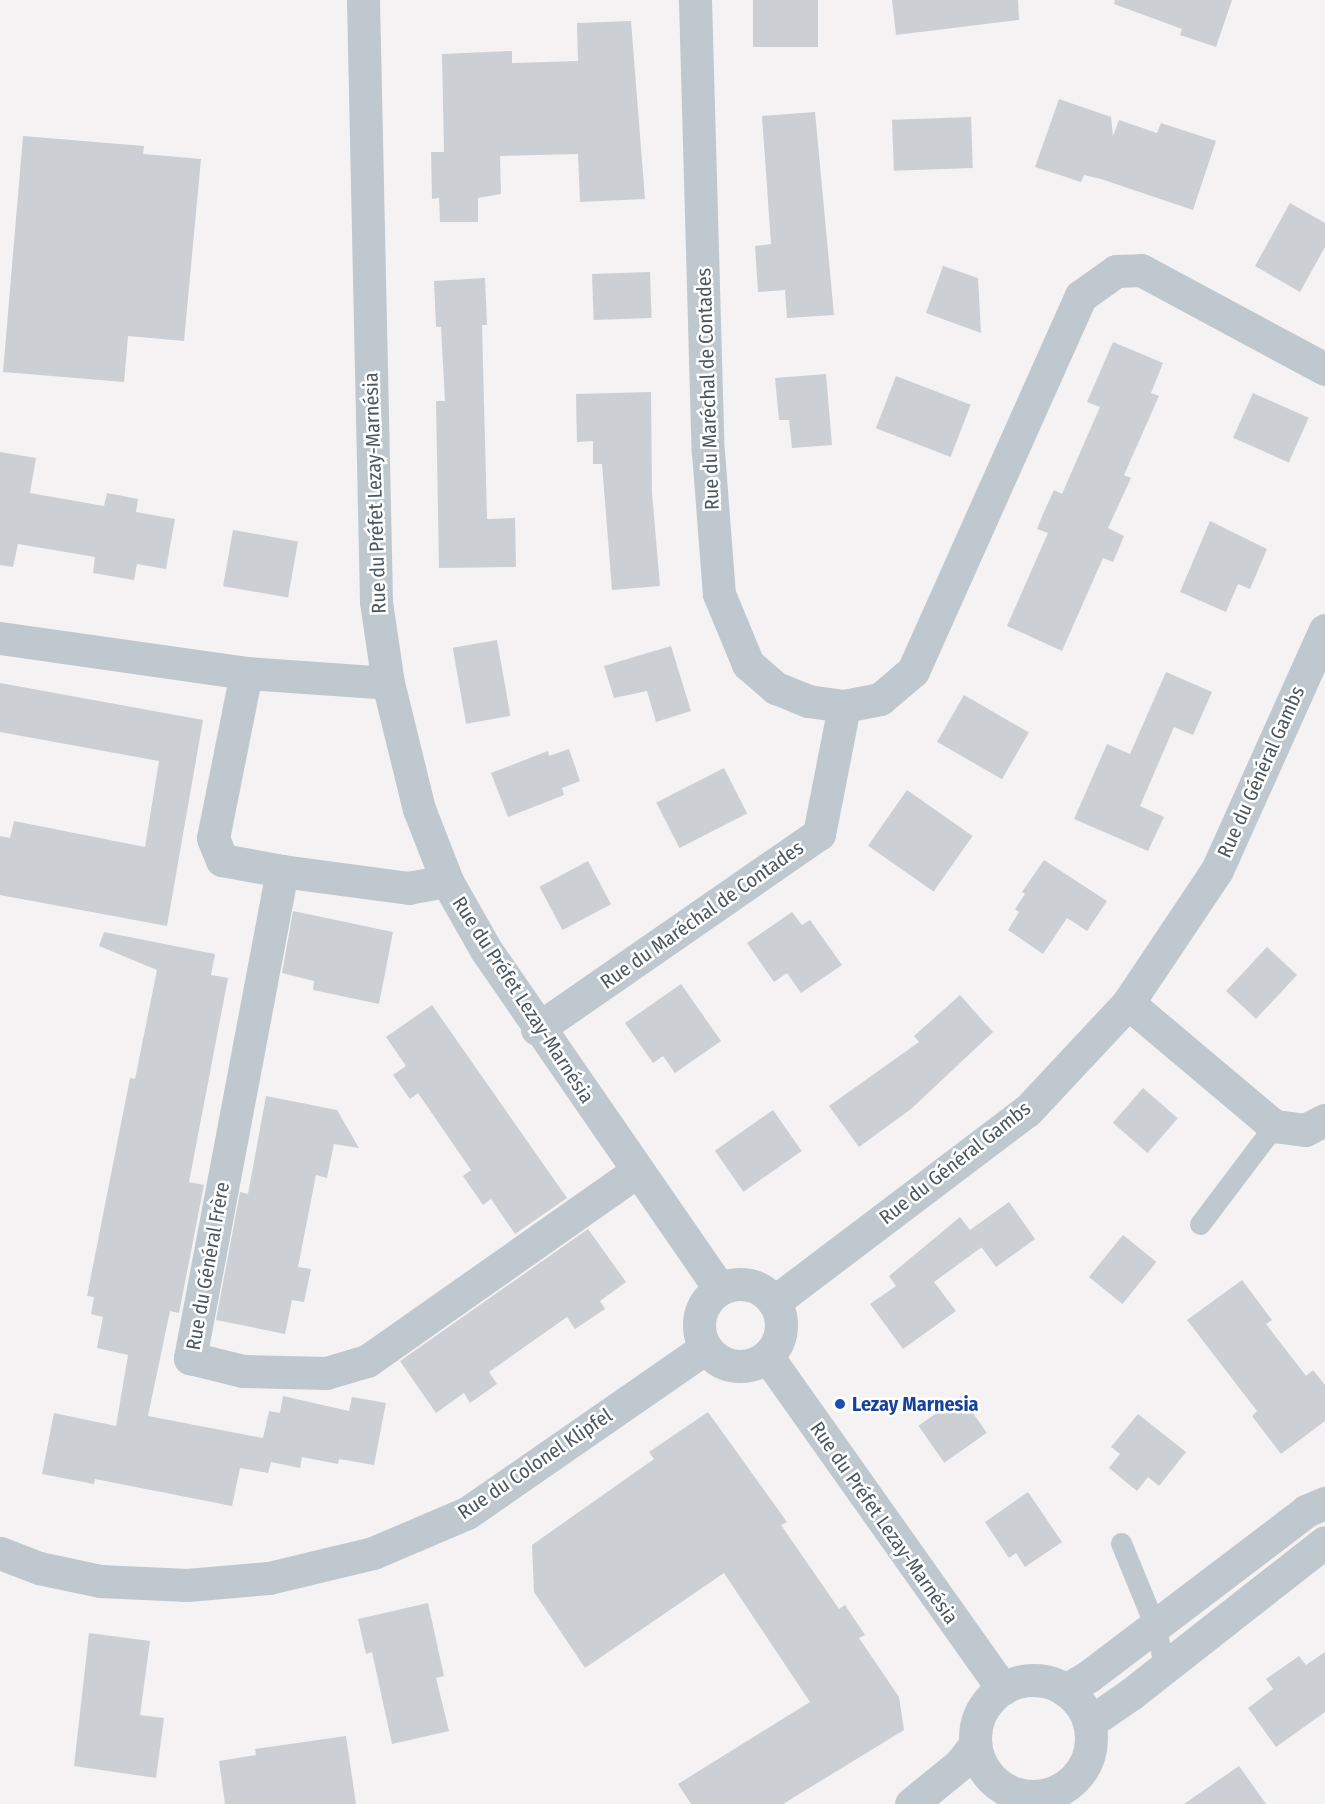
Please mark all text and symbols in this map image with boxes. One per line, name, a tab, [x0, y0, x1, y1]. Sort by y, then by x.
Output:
street label: Rue du Maréchal de Contades	[692, 268, 724, 510]
street label: Rue du Préfet Lezay-Marnésia	[359, 372, 391, 614]
street label: Rue du Général Gambs	[1212, 682, 1310, 862]
street label: Rue du Maréchal de Contades	[596, 836, 808, 994]
street label: Rue du Préfet Lezay-Marnésia	[447, 892, 599, 1108]
street label: Rue du Général Gambs	[875, 1096, 1035, 1230]
street label: Rue du Général Frère	[181, 1180, 235, 1352]
place label: Lezay Marnesia	[852, 1392, 978, 1416]
marker: Lezay Marnesia	[833, 1397, 847, 1411]
street label: Rue du Colonel Klipfel	[453, 1403, 617, 1525]
street label: Rue du Préfet Lezay-Marnésia	[805, 1417, 963, 1629]

